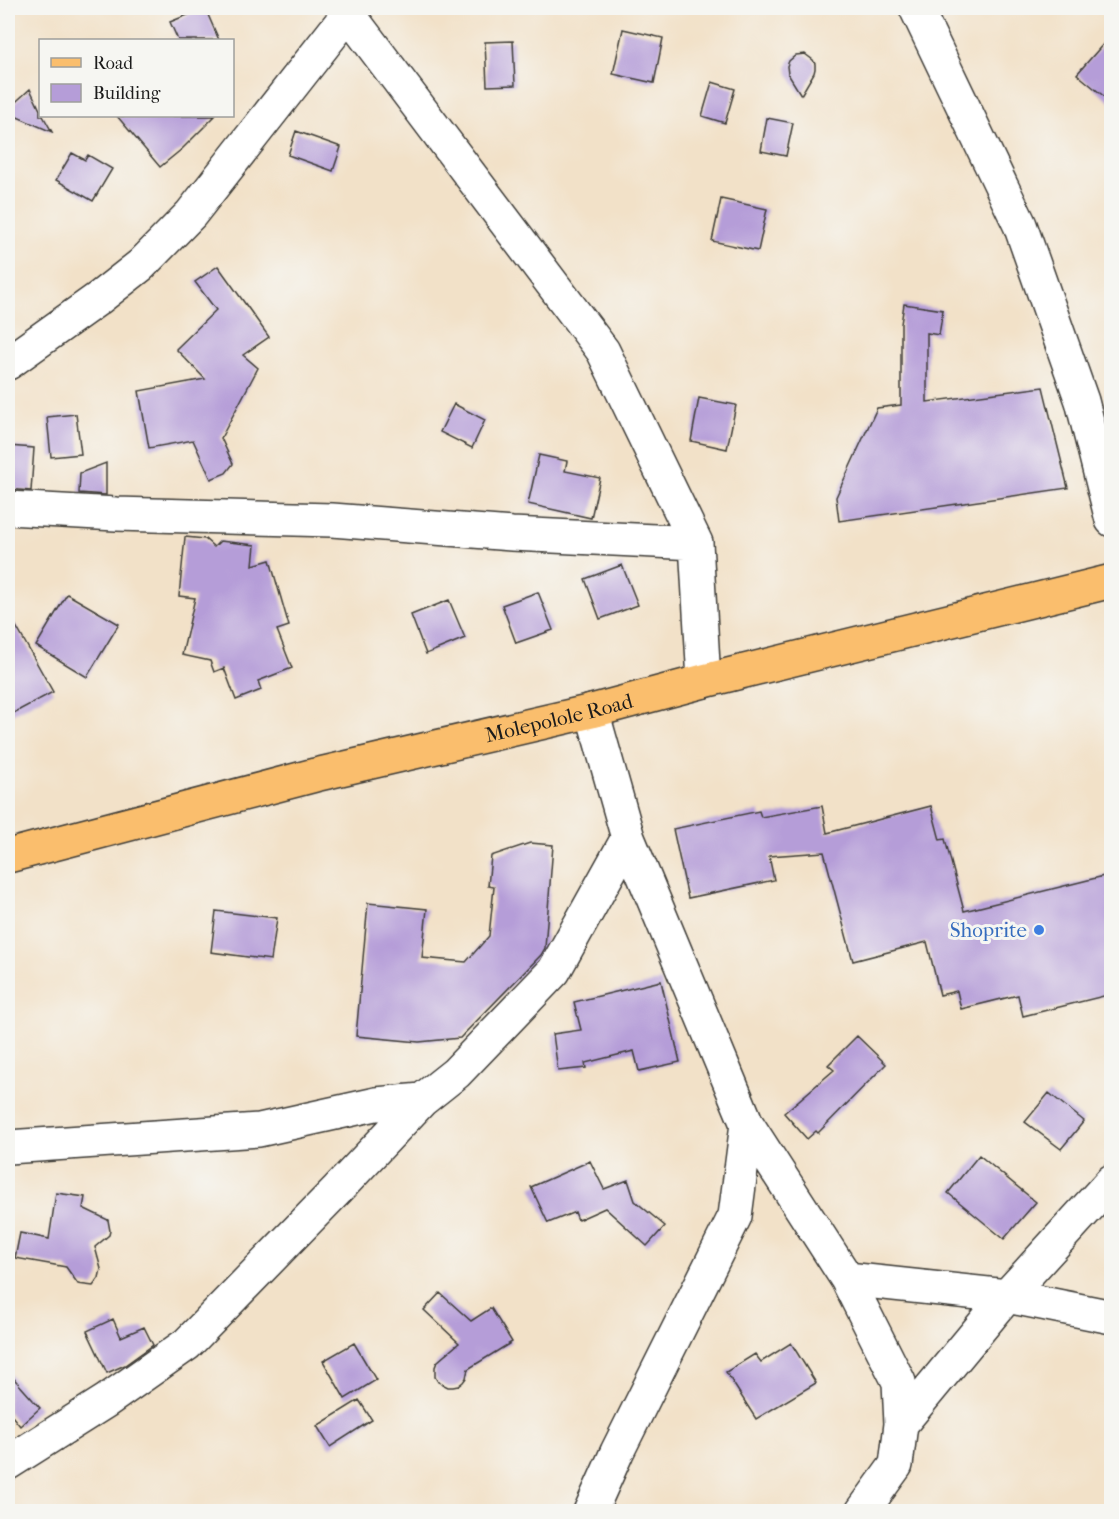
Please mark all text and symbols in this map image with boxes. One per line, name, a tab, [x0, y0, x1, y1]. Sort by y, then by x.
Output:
legend	[39, 39, 234, 117]
text: Road	[93, 53, 133, 74]
text: Building	[93, 83, 161, 104]
street label: Molepolole Road	[483, 688, 636, 747]
place label: Shoprite	[950, 918, 1027, 942]
marker: Shoprite	[1032, 923, 1046, 937]

